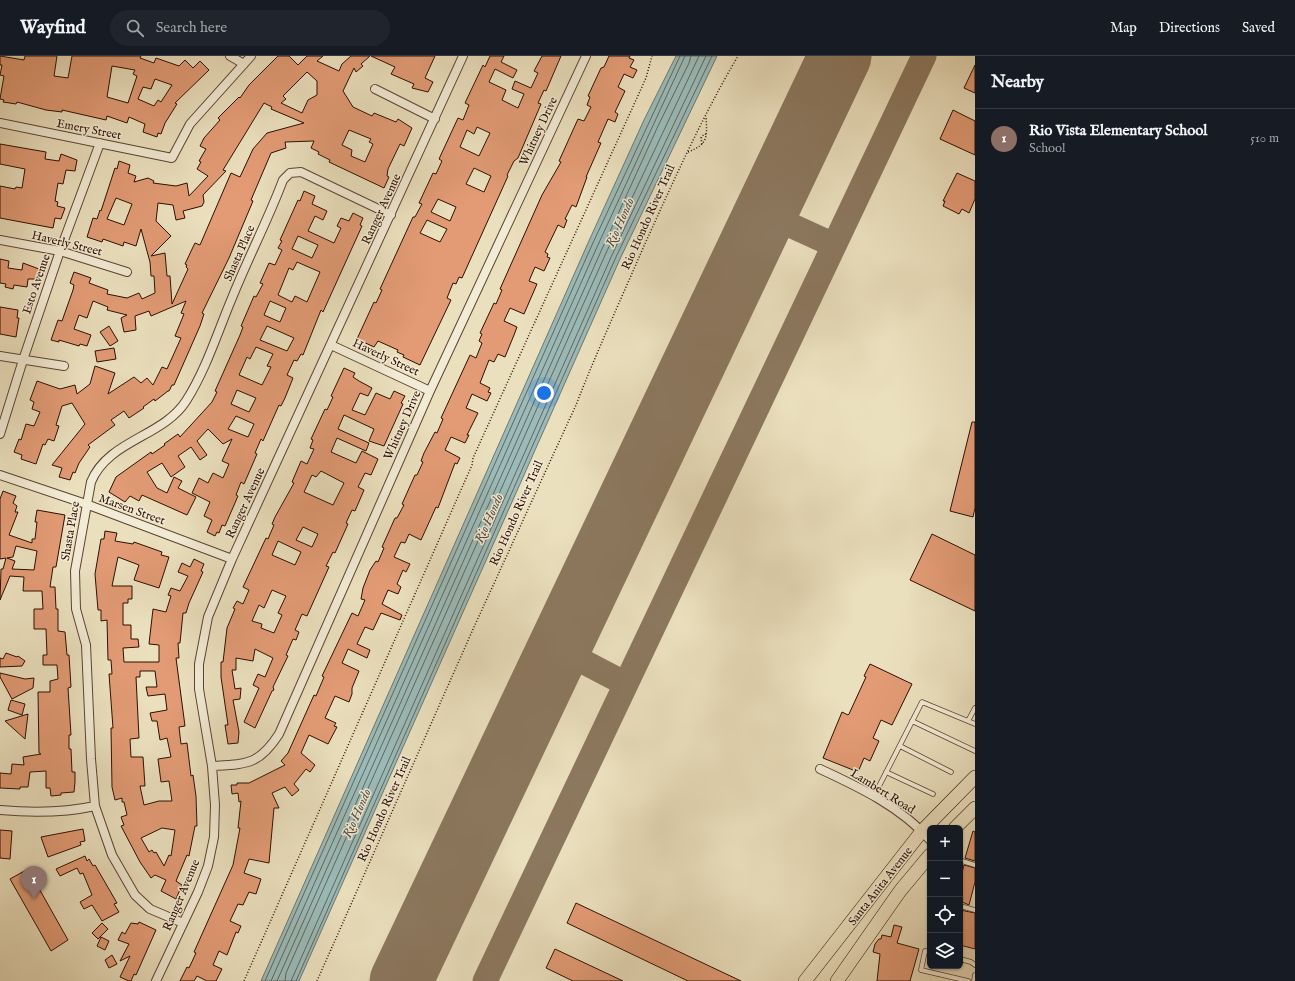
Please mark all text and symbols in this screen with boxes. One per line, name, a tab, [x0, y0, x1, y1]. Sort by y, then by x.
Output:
search box	[110, 10, 390, 46]
text: Wayfind	[20, 16, 86, 40]
icon: search	[124, 17, 146, 39]
text: Search here	[156, 18, 227, 37]
text: Map	[1110, 19, 1137, 37]
text: Directions	[1159, 19, 1220, 37]
text: Saved	[1242, 19, 1275, 37]
text: Nearby	[991, 72, 1044, 93]
street label: Whitney Drive	[516, 94, 561, 168]
street label: Emery Street	[55, 116, 123, 143]
text: Rio Vista Elementary School	[1029, 121, 1207, 140]
text: 1	[1002, 130, 1006, 147]
text: 510 m	[1250, 130, 1279, 147]
text: School	[1029, 140, 1066, 157]
street label: Rio Hondo River Trail	[618, 162, 678, 272]
street label: Ranger Avenue	[359, 171, 405, 247]
water label: Rio Hondo	[601, 195, 637, 249]
street label: Shasta Place	[220, 222, 259, 284]
street label: Haverly Street	[30, 227, 104, 259]
street label: Esto Avenue	[19, 252, 54, 316]
street label: Haverly Street	[350, 335, 422, 379]
your location	[534, 383, 554, 403]
street label: Whitney Drive	[381, 388, 425, 462]
street label: Rio Hondo River Trail	[486, 458, 546, 568]
street label: Ranger Avenue	[223, 465, 269, 541]
street label: Marsen Street	[97, 491, 167, 528]
water label: Rio Hondo	[470, 491, 506, 545]
street label: Shasta Place	[58, 500, 83, 562]
street label: Rio Hondo River Trail	[354, 754, 414, 864]
street label: Lambert Road	[848, 766, 918, 817]
water label: Rio Hondo	[338, 786, 374, 840]
map controls	[927, 825, 963, 969]
button: +	[927, 825, 963, 861]
street label: Santa Anita Avenue	[845, 844, 916, 929]
street label: Ranger Avenue	[160, 857, 203, 933]
button: −	[927, 861, 963, 897]
pin: 1	[21, 866, 47, 899]
button: locate	[927, 897, 963, 933]
button: layers	[927, 933, 963, 969]

